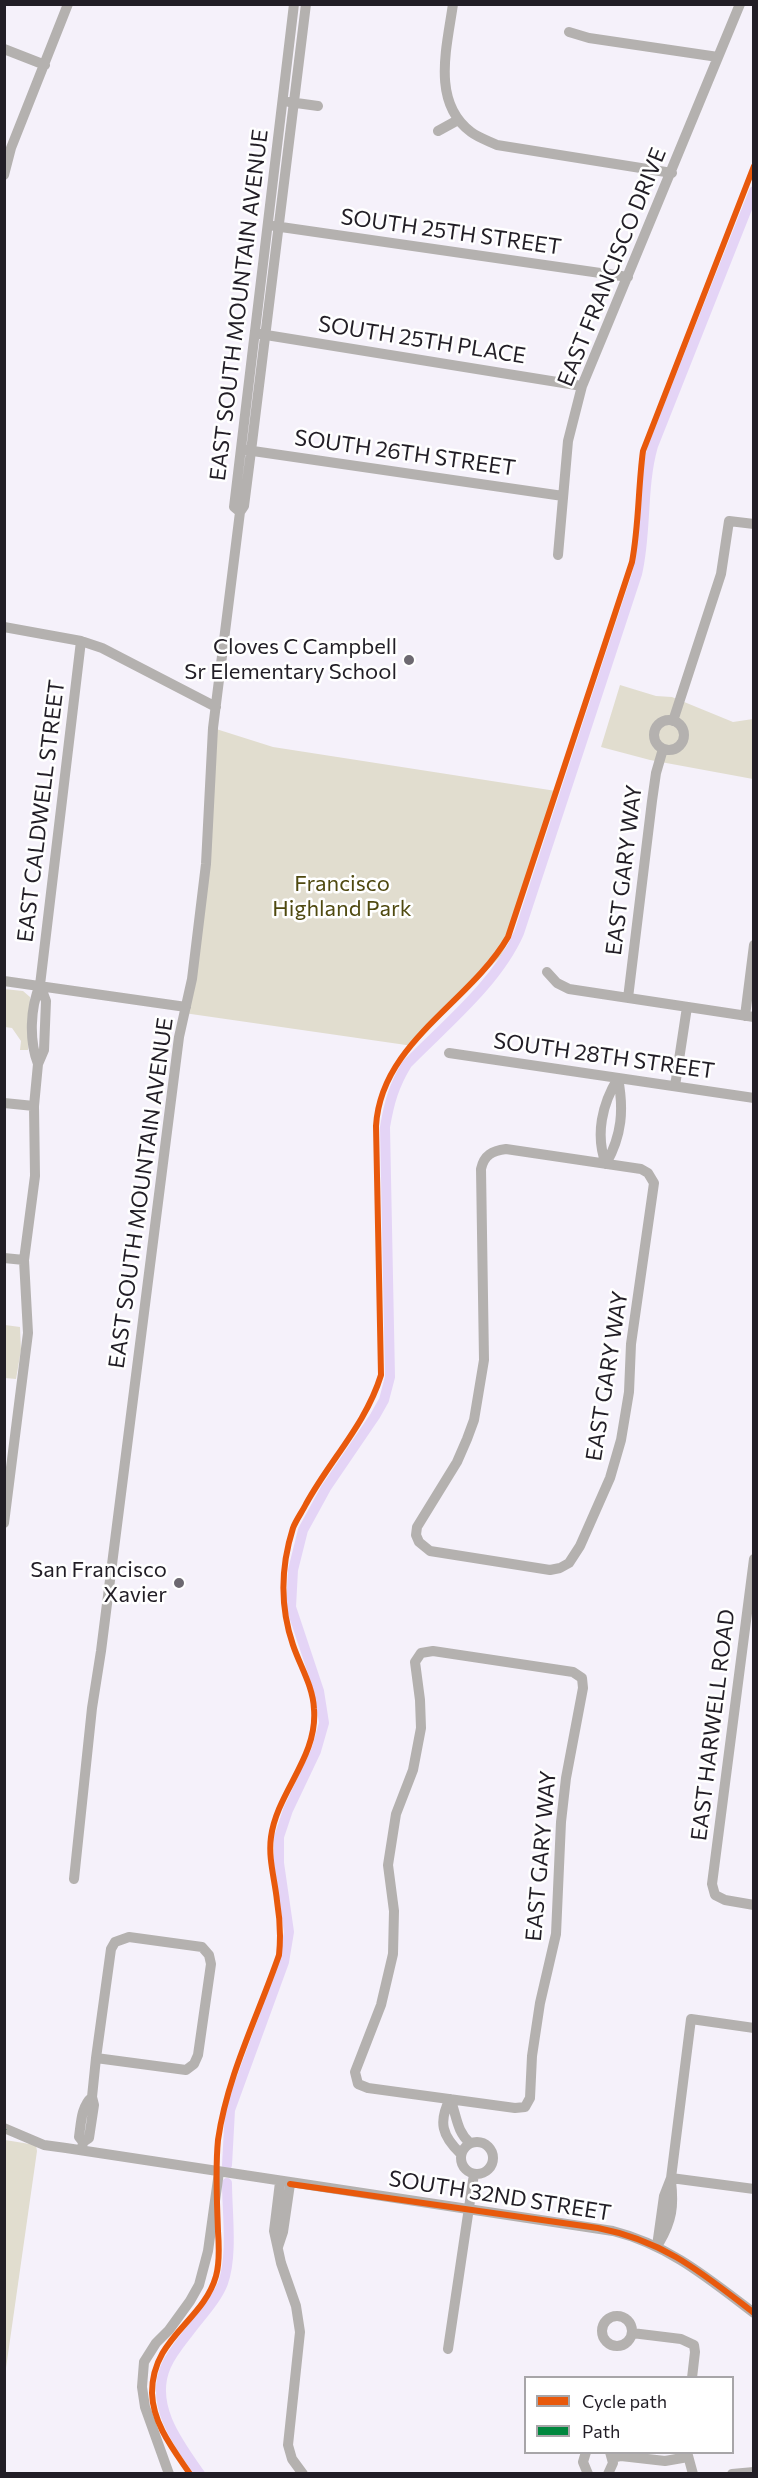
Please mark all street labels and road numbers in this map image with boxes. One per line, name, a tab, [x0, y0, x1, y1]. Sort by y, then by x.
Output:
street label: EAST SOUTH MOUNTAIN AVENUE	[204, 128, 274, 482]
street label: EAST FRANCISCO DRIVE	[552, 144, 672, 390]
street label: SOUTH 25TH STREET	[339, 203, 563, 261]
street label: SOUTH 25TH PLACE	[316, 311, 528, 369]
street label: SOUTH 26TH STREET	[293, 424, 517, 482]
street label: EAST CALDWELL STREET	[12, 678, 70, 944]
street label: EAST GARY WAY	[600, 783, 648, 957]
street label: EAST SOUTH MOUNTAIN AVENUE	[103, 1016, 179, 1370]
street label: SOUTH 28TH STREET	[492, 1027, 716, 1085]
street label: EAST GARY WAY	[581, 1289, 633, 1463]
street label: EAST HARWELL ROAD	[686, 1608, 740, 1842]
street label: EAST GARY WAY	[520, 1769, 562, 1943]
street label: SOUTH 32ND STREET	[387, 2165, 613, 2227]

